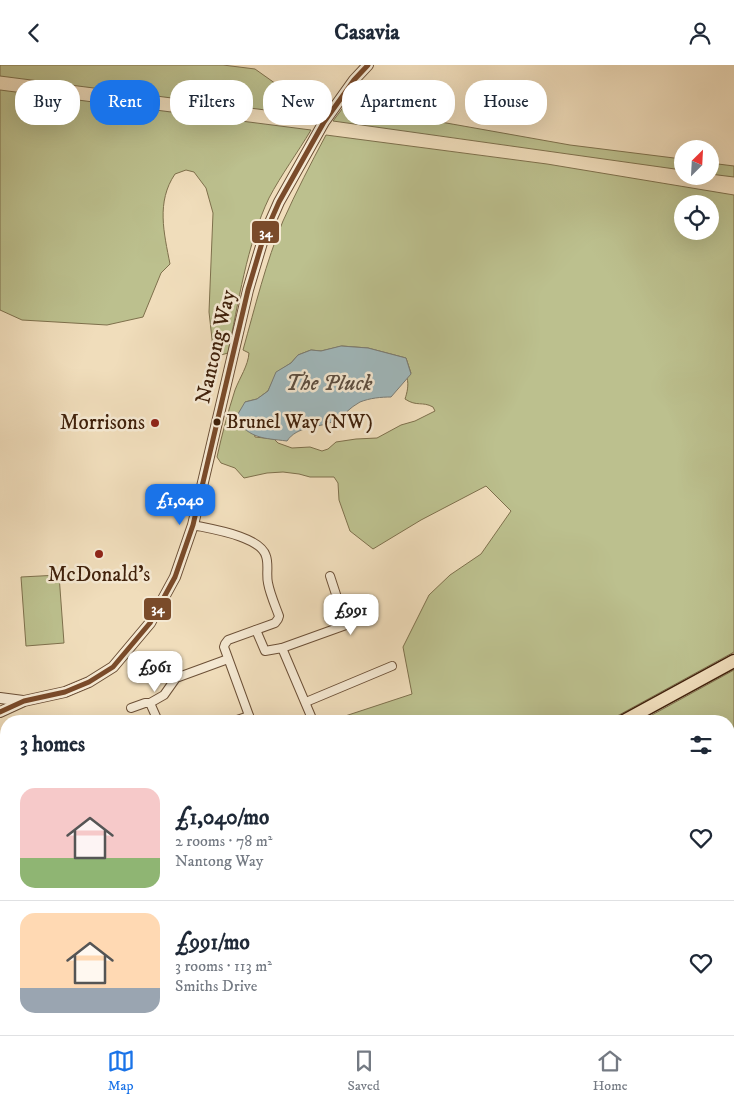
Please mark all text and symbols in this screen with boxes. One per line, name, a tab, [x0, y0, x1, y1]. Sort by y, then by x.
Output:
icon: back	[20, 19, 48, 47]
text: Casavia	[334, 19, 400, 46]
icon: person	[686, 19, 714, 47]
chip: Buy	[15, 80, 80, 125]
chip: Rent	[90, 80, 160, 125]
chip: Filters	[170, 80, 253, 125]
chip: New	[263, 80, 332, 125]
chip: Apartment	[342, 80, 455, 125]
chip: House	[465, 80, 547, 125]
north arrow	[674, 140, 719, 185]
map controls	[674, 140, 719, 240]
button: locate	[674, 195, 719, 240]
line badge: 34	[251, 220, 280, 244]
text: 34	[259, 224, 274, 242]
street label: Nantong Way	[190, 287, 242, 406]
water label: The Pluck	[285, 370, 373, 397]
place label: Morrisons	[60, 410, 145, 436]
place label: Brunel Way (NW)	[226, 410, 373, 435]
marker: Morrisons	[149, 417, 161, 429]
marker: Brunel Way (NW)	[212, 417, 222, 427]
pin: £1,040	[139, 483, 221, 526]
text: £1,040	[156, 490, 204, 510]
marker: McDonald's	[93, 548, 105, 560]
place label: McDonald's	[48, 562, 150, 588]
pin: £991	[321, 593, 381, 636]
line badge: 34	[143, 597, 172, 621]
text: 34	[151, 600, 166, 618]
text: £991	[335, 600, 367, 620]
pin: £961	[125, 651, 185, 693]
text: £961	[138, 657, 172, 677]
icon: filters	[687, 731, 715, 759]
text: 3 homes	[20, 732, 85, 758]
text: £1,040/mo	[175, 805, 269, 831]
icon: home	[60, 808, 120, 868]
icon: heart	[687, 824, 715, 852]
text: 2 rooms · 78 m²	[175, 831, 272, 851]
text: Nantong Way	[175, 851, 263, 871]
text: £991/mo	[175, 930, 250, 956]
icon: home	[60, 933, 120, 993]
icon: heart	[687, 949, 715, 977]
text: 3 rooms · 113 m²	[175, 956, 272, 976]
text: Smiths Drive	[175, 976, 257, 996]
tab: Map	[107, 1047, 135, 1095]
tab: Saved	[348, 1047, 380, 1095]
tab: Home	[593, 1047, 627, 1095]

